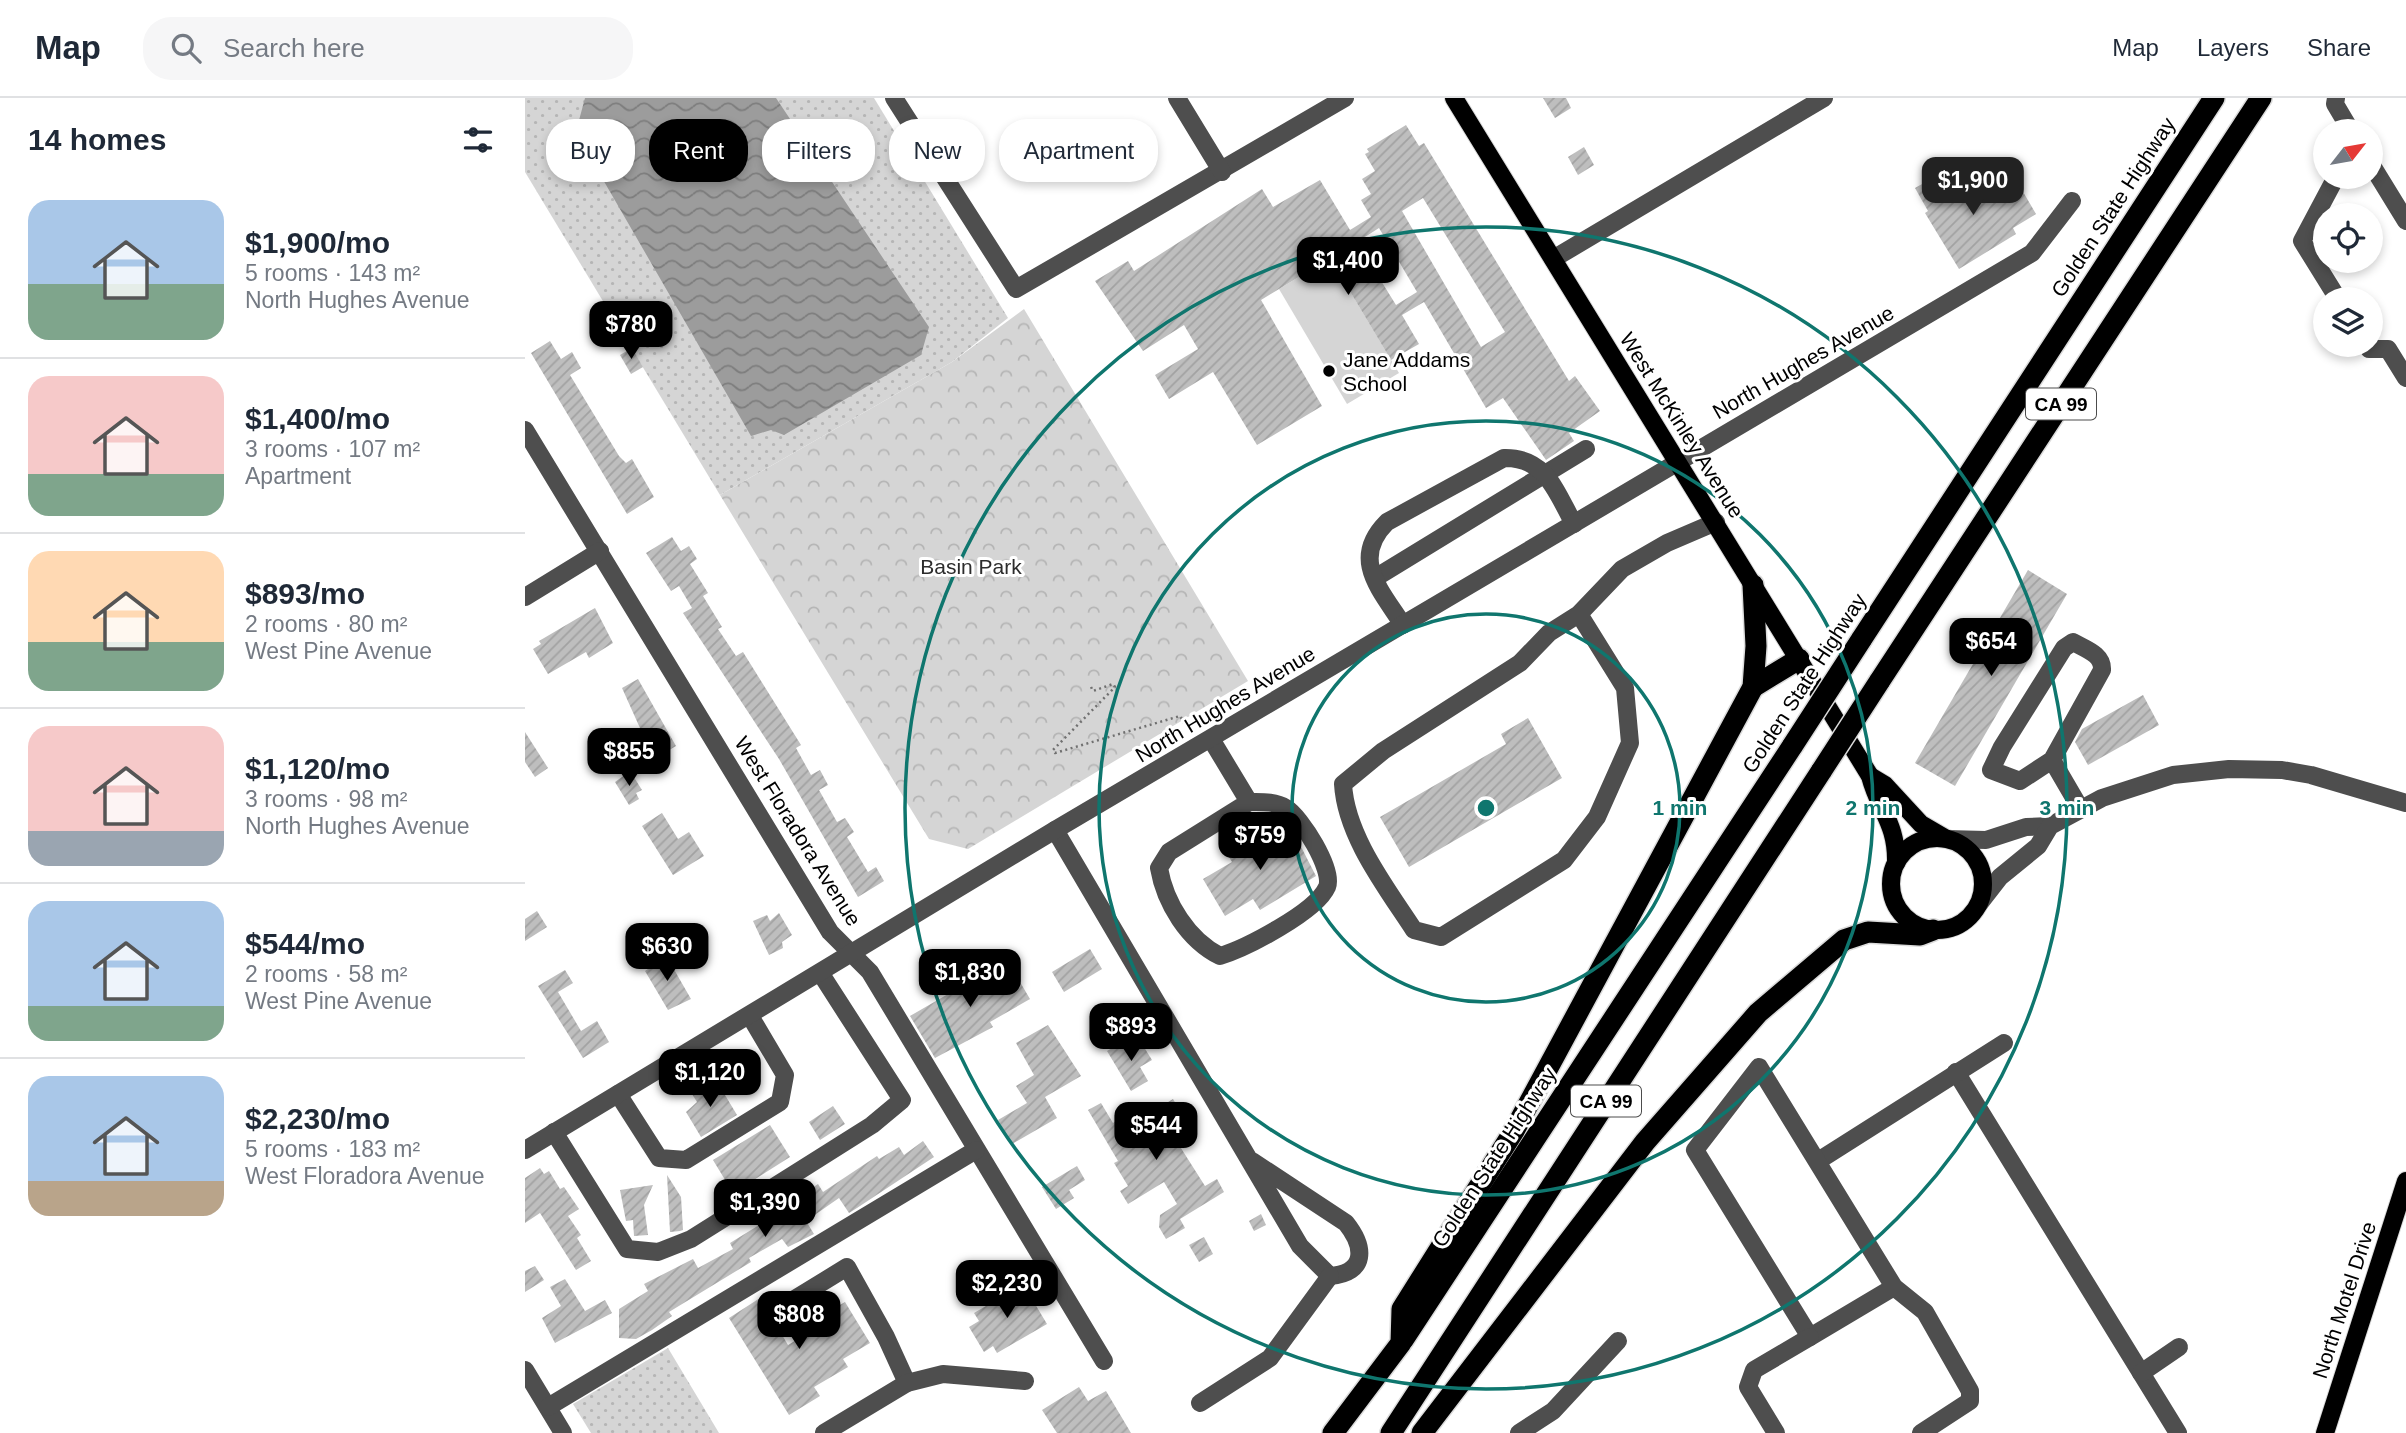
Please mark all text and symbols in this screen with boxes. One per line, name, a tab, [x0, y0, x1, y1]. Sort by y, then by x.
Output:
search box	[143, 17, 633, 80]
text: Map	[35, 29, 101, 66]
icon: search	[167, 29, 205, 67]
text: Search here	[223, 33, 365, 63]
text: Map	[2112, 34, 2159, 61]
text: Layers	[2197, 34, 2269, 61]
text: Share	[2307, 34, 2371, 61]
street label: Golden State Highway	[2046, 113, 2180, 301]
chip: Buy	[546, 119, 635, 182]
chip: Rent	[649, 119, 748, 182]
chip: Filters	[762, 119, 875, 182]
chip: New	[889, 119, 985, 182]
chip: Apartment	[999, 119, 1158, 182]
north arrow	[2313, 119, 2383, 189]
map controls	[2313, 119, 2383, 357]
icon: filters	[459, 121, 497, 159]
text: 14 homes	[28, 123, 166, 156]
pin: $1,900	[1916, 158, 2030, 217]
text: $1,900	[1938, 167, 2008, 193]
button: locate	[2313, 203, 2383, 273]
text: $1,900/mo	[245, 226, 390, 259]
icon: home	[84, 228, 168, 312]
pin: $1,400	[1291, 238, 1405, 297]
text: $1,400	[1313, 247, 1383, 273]
text: 5 rooms · 143 m²	[245, 260, 420, 286]
text: North Hughes Avenue	[245, 287, 470, 313]
button: layers	[2313, 287, 2383, 357]
street label: North Hughes Avenue	[1708, 301, 1898, 423]
pin: $780	[590, 302, 672, 361]
text: $780	[605, 311, 657, 337]
street label: West McKinley Avenue	[1616, 328, 1748, 522]
place label: Jane Addams School	[1343, 348, 1470, 395]
marker: Jane Addams School	[1321, 363, 1337, 379]
road number: CA 99	[2026, 388, 2096, 420]
text: $1,400/mo	[245, 402, 390, 435]
icon: home	[84, 404, 168, 488]
text: 3 rooms · 107 m²	[245, 436, 420, 462]
text: Apartment	[245, 463, 351, 489]
park label: Basin Park	[920, 555, 1022, 578]
text: $893/mo	[245, 577, 365, 610]
icon: home	[84, 579, 168, 663]
street label: Golden State Highway	[1737, 589, 1871, 777]
text: 2 rooms · 80 m²	[245, 611, 407, 637]
pin: $654	[1950, 618, 2032, 678]
text: $654	[1965, 628, 2017, 654]
text: West Pine Avenue	[245, 638, 432, 664]
street label: North Hughes Avenue	[1131, 641, 1319, 767]
pin: $855	[588, 728, 670, 788]
street label: West Floradora Avenue	[730, 732, 866, 930]
text: $855	[603, 738, 655, 764]
text: $1,120/mo	[245, 752, 390, 785]
icon: home	[84, 754, 168, 838]
text: 3 rooms · 98 m²	[245, 786, 407, 812]
centre of rings	[1474, 796, 1498, 820]
text: 1 min	[1653, 796, 1707, 819]
text: 2 min	[1846, 796, 1900, 819]
text: 3 min	[2040, 796, 2094, 819]
pin: $759	[1219, 812, 1301, 872]
text: North Hughes Avenue	[245, 813, 470, 839]
text: $759	[1234, 822, 1286, 848]
pin: $630	[626, 924, 708, 983]
text: $544/mo	[245, 927, 365, 960]
icon: home	[84, 929, 168, 1013]
text: $630	[641, 933, 693, 959]
pin: $1,830	[913, 950, 1027, 1009]
text: $1,830	[935, 959, 1005, 985]
text: 2 rooms · 58 m²	[245, 961, 407, 987]
text: West Pine Avenue	[245, 988, 432, 1014]
pin: $893	[1090, 1004, 1172, 1063]
text: $893	[1105, 1013, 1157, 1039]
pin: $1,120	[653, 1049, 767, 1109]
text: $1,120	[675, 1059, 745, 1085]
street label: Golden State Highway	[1427, 1063, 1561, 1251]
road number: CA 99	[1571, 1085, 1641, 1116]
text: $2,230/mo	[245, 1102, 390, 1135]
pin: $544	[1115, 1102, 1197, 1162]
icon: home	[84, 1104, 168, 1188]
text: $544	[1130, 1112, 1182, 1138]
text: 5 rooms · 183 m²	[245, 1136, 420, 1162]
text: West Floradora Avenue	[245, 1163, 485, 1189]
pin: $1,390	[708, 1180, 822, 1239]
text: $1,390	[730, 1189, 800, 1215]
street label: North Motel Drive	[2308, 1219, 2380, 1381]
pin: $2,230	[950, 1260, 1064, 1320]
text: $2,230	[972, 1270, 1042, 1296]
pin: $808	[758, 1292, 840, 1351]
text: $808	[773, 1301, 825, 1327]

